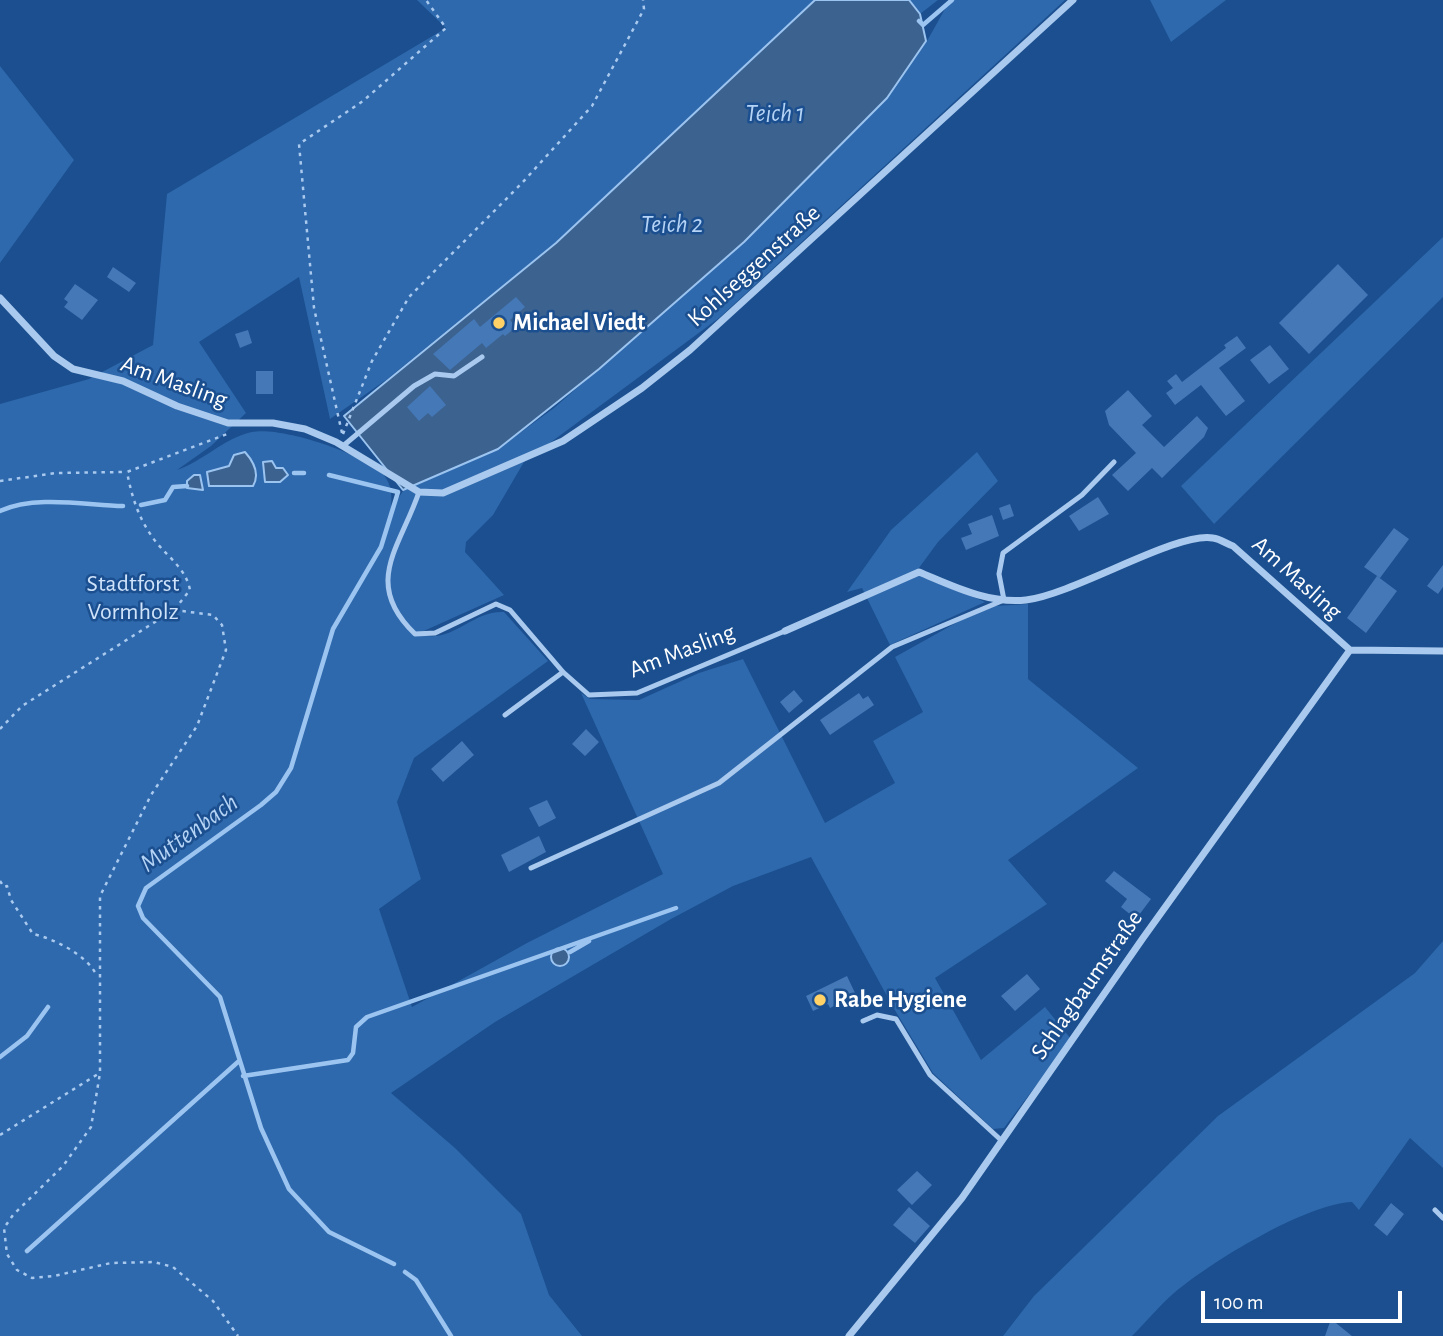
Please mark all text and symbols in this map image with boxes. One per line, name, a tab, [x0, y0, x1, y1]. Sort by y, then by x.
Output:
water label: Teich 1	[745, 97, 805, 129]
street label: Kohlseggenstraße	[682, 199, 826, 333]
water label: Teich 2	[641, 208, 703, 240]
place label: Michael Viedt	[513, 309, 645, 337]
marker: Michael Viedt	[491, 315, 507, 331]
street label: Am Masling	[117, 349, 231, 415]
street label: Am Masling	[1246, 530, 1348, 626]
park label: Stadtforst Vormholz	[87, 570, 179, 626]
street label: Am Masling	[625, 618, 739, 684]
water label: Muttenbach	[134, 787, 244, 879]
street label: Schlagbaumstraße	[1025, 905, 1149, 1065]
place label: Rabe Hygiene	[834, 986, 967, 1014]
marker: Rabe Hygiene	[812, 992, 828, 1008]
scale bar	[1205, 1276, 1406, 1320]
text: 100 m	[1214, 1292, 1264, 1313]

